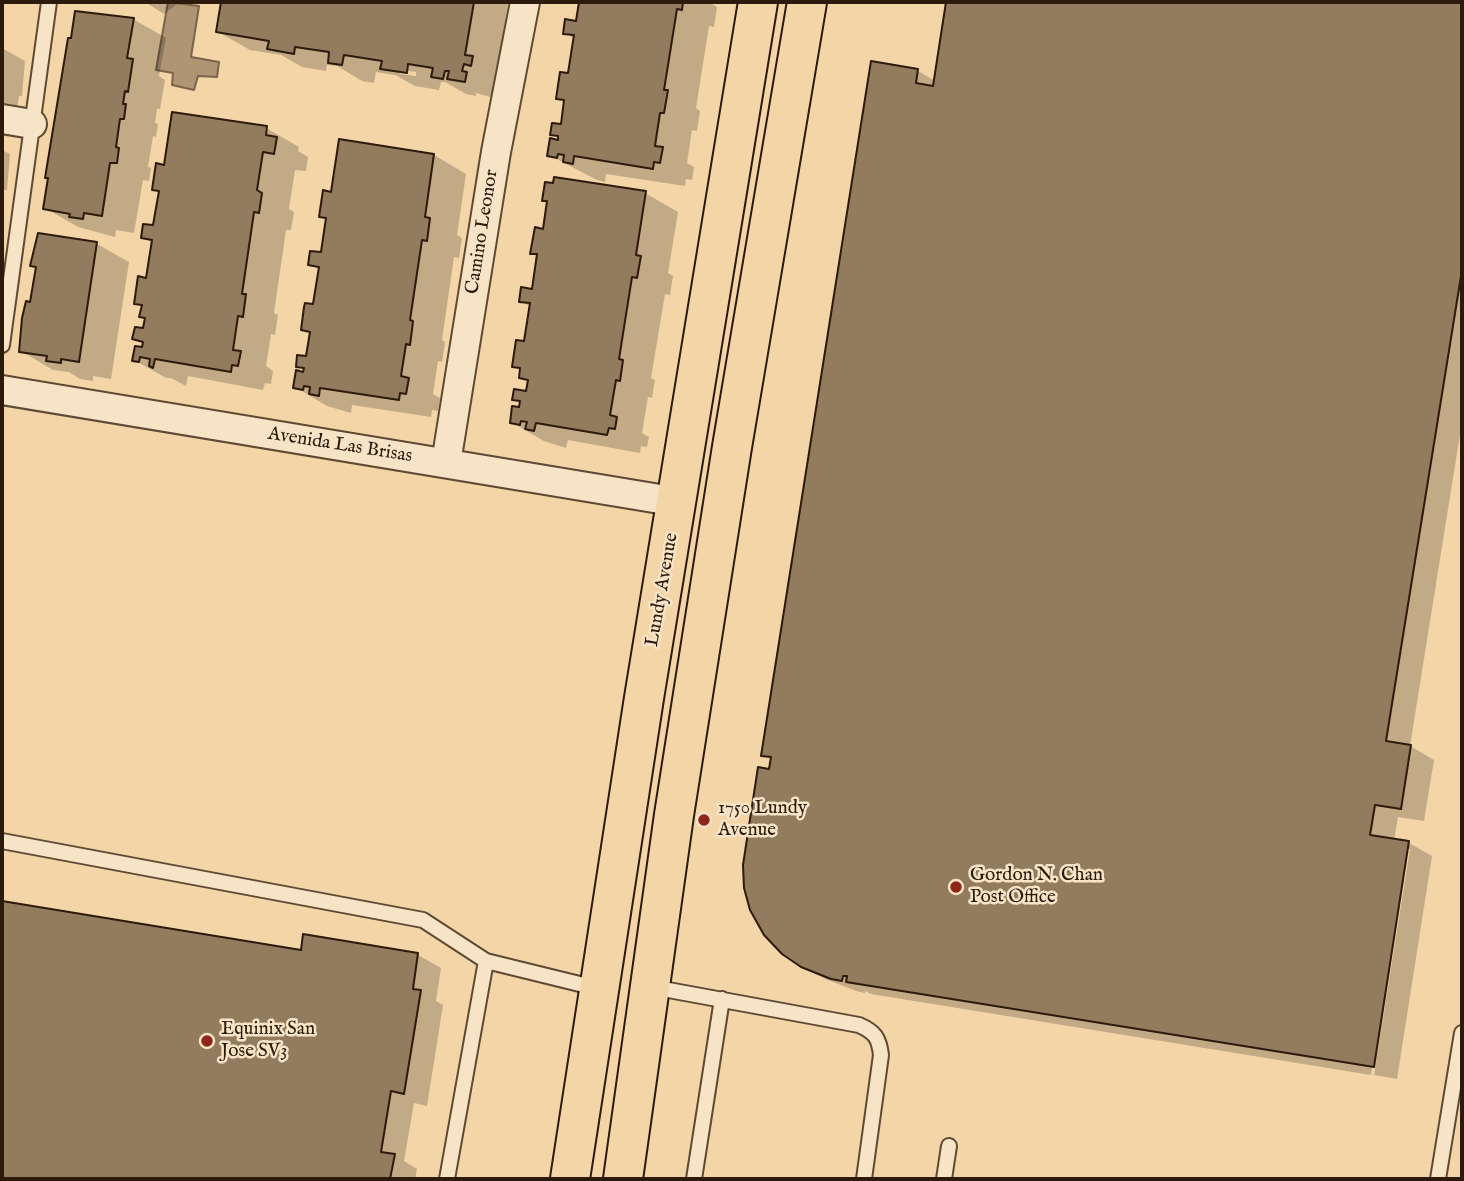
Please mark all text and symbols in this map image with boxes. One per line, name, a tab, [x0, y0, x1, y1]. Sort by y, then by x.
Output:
street label: Camino Leonor	[462, 168, 504, 296]
street label: Avenida Las Brisas	[266, 423, 414, 469]
street label: Lundy Avenue	[642, 531, 684, 649]
place label: 1750 Lundy Avenue	[718, 798, 807, 842]
marker: 1750 Lundy Avenue	[696, 812, 712, 828]
place label: Gordon N. Chan Post Office	[970, 865, 1103, 909]
marker: Gordon N. Chan Post Office	[948, 879, 964, 895]
place label: Equinix San Jose SV3	[221, 1019, 315, 1063]
marker: Equinix San Jose SV3	[199, 1033, 215, 1049]

